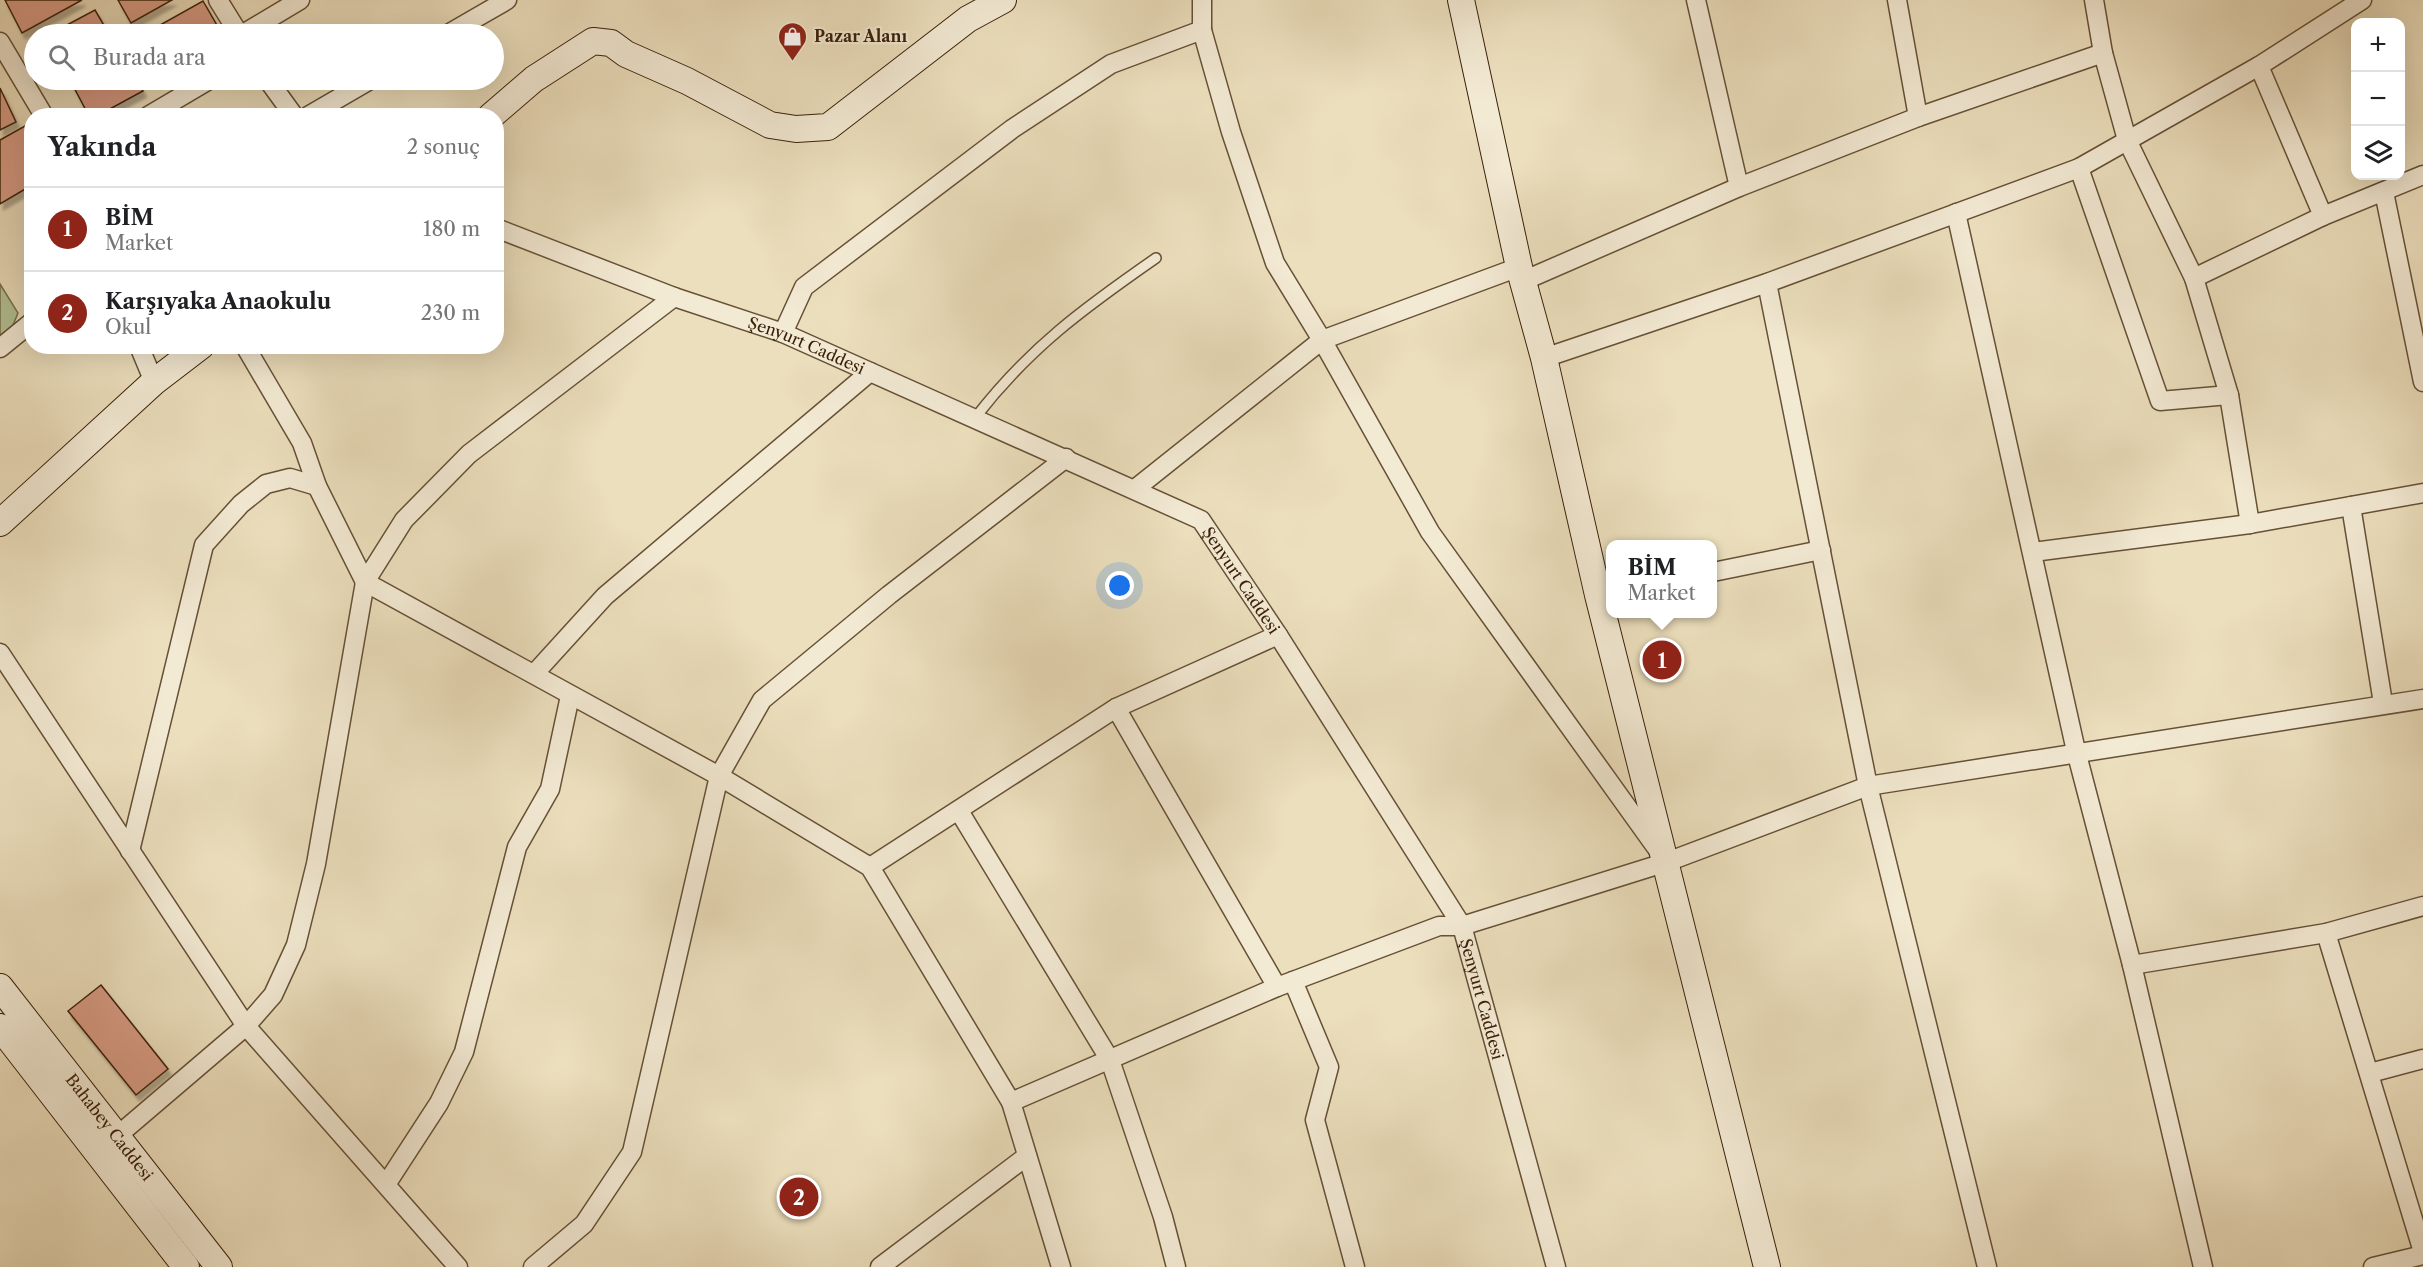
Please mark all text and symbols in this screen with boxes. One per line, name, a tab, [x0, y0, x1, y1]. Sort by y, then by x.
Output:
map controls	[2351, 18, 2405, 180]
button: +	[2351, 18, 2405, 72]
shop icon: Pazar Alanı	[777, 20, 809, 62]
search box	[24, 24, 504, 90]
place label: Pazar Alanı	[814, 26, 908, 46]
icon: search	[45, 41, 78, 74]
text: Burada ara	[93, 44, 206, 71]
button: −	[2351, 72, 2405, 126]
button: layers	[2351, 126, 2405, 180]
text: Yakında	[48, 131, 157, 163]
text: 2 sonuç	[407, 135, 480, 159]
text: BİM	[105, 204, 154, 231]
text: 1	[63, 217, 72, 241]
text: 180 m	[423, 217, 480, 241]
text: Market	[105, 231, 173, 255]
text: Karşıyaka Anaokulu	[105, 288, 331, 315]
text: 2	[62, 301, 73, 325]
text: 230 m	[421, 301, 480, 325]
street label: Şenyurt Caddesi	[746, 312, 868, 378]
text: Okul	[105, 315, 151, 339]
street label: Şenyurt Caddesi	[1198, 523, 1284, 638]
popup	[1606, 540, 1717, 618]
text: BİM	[1627, 554, 1676, 581]
your location	[1105, 571, 1134, 600]
text: Market	[1627, 581, 1696, 605]
pin: 1	[1642, 638, 1682, 682]
street label: Şenyurt Caddesi	[1456, 936, 1508, 1062]
street label: Bahabey Caddesi	[62, 1070, 158, 1185]
pin: 2	[780, 1174, 818, 1220]

